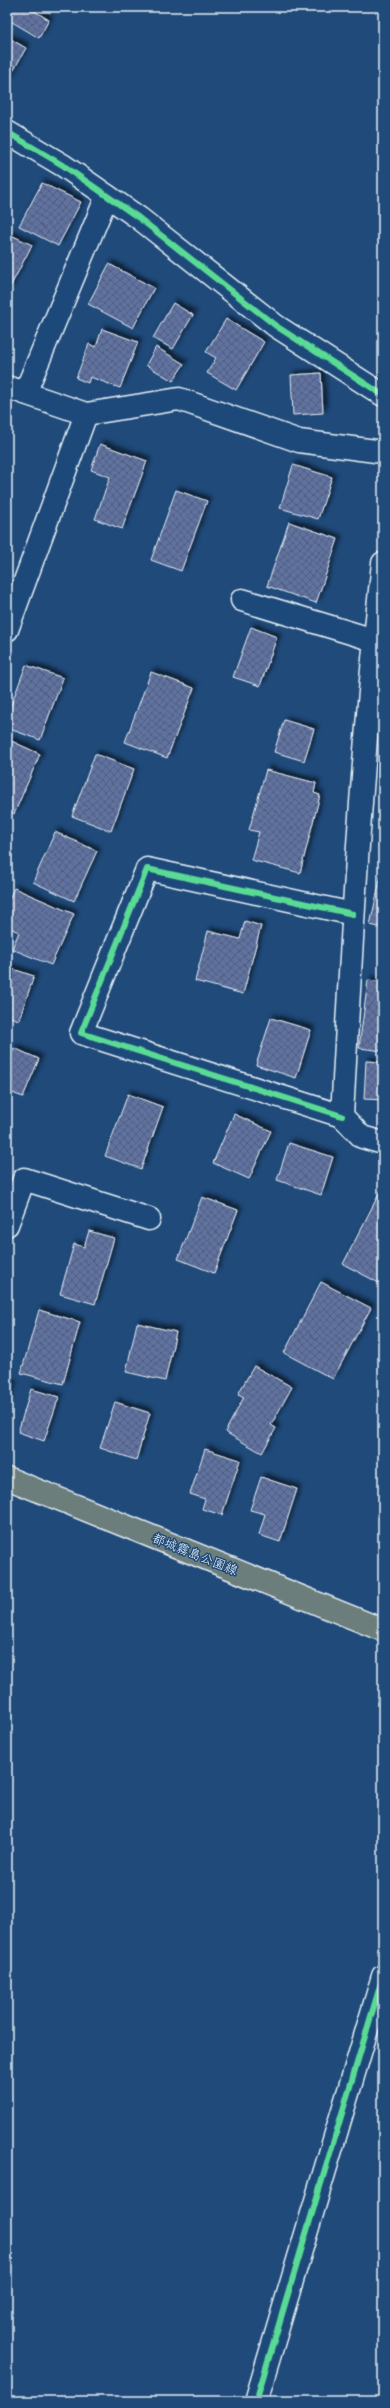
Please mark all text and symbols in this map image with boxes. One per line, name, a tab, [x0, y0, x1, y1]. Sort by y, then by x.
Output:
street label: 都城霧島公園線	[150, 1530, 241, 1578]

